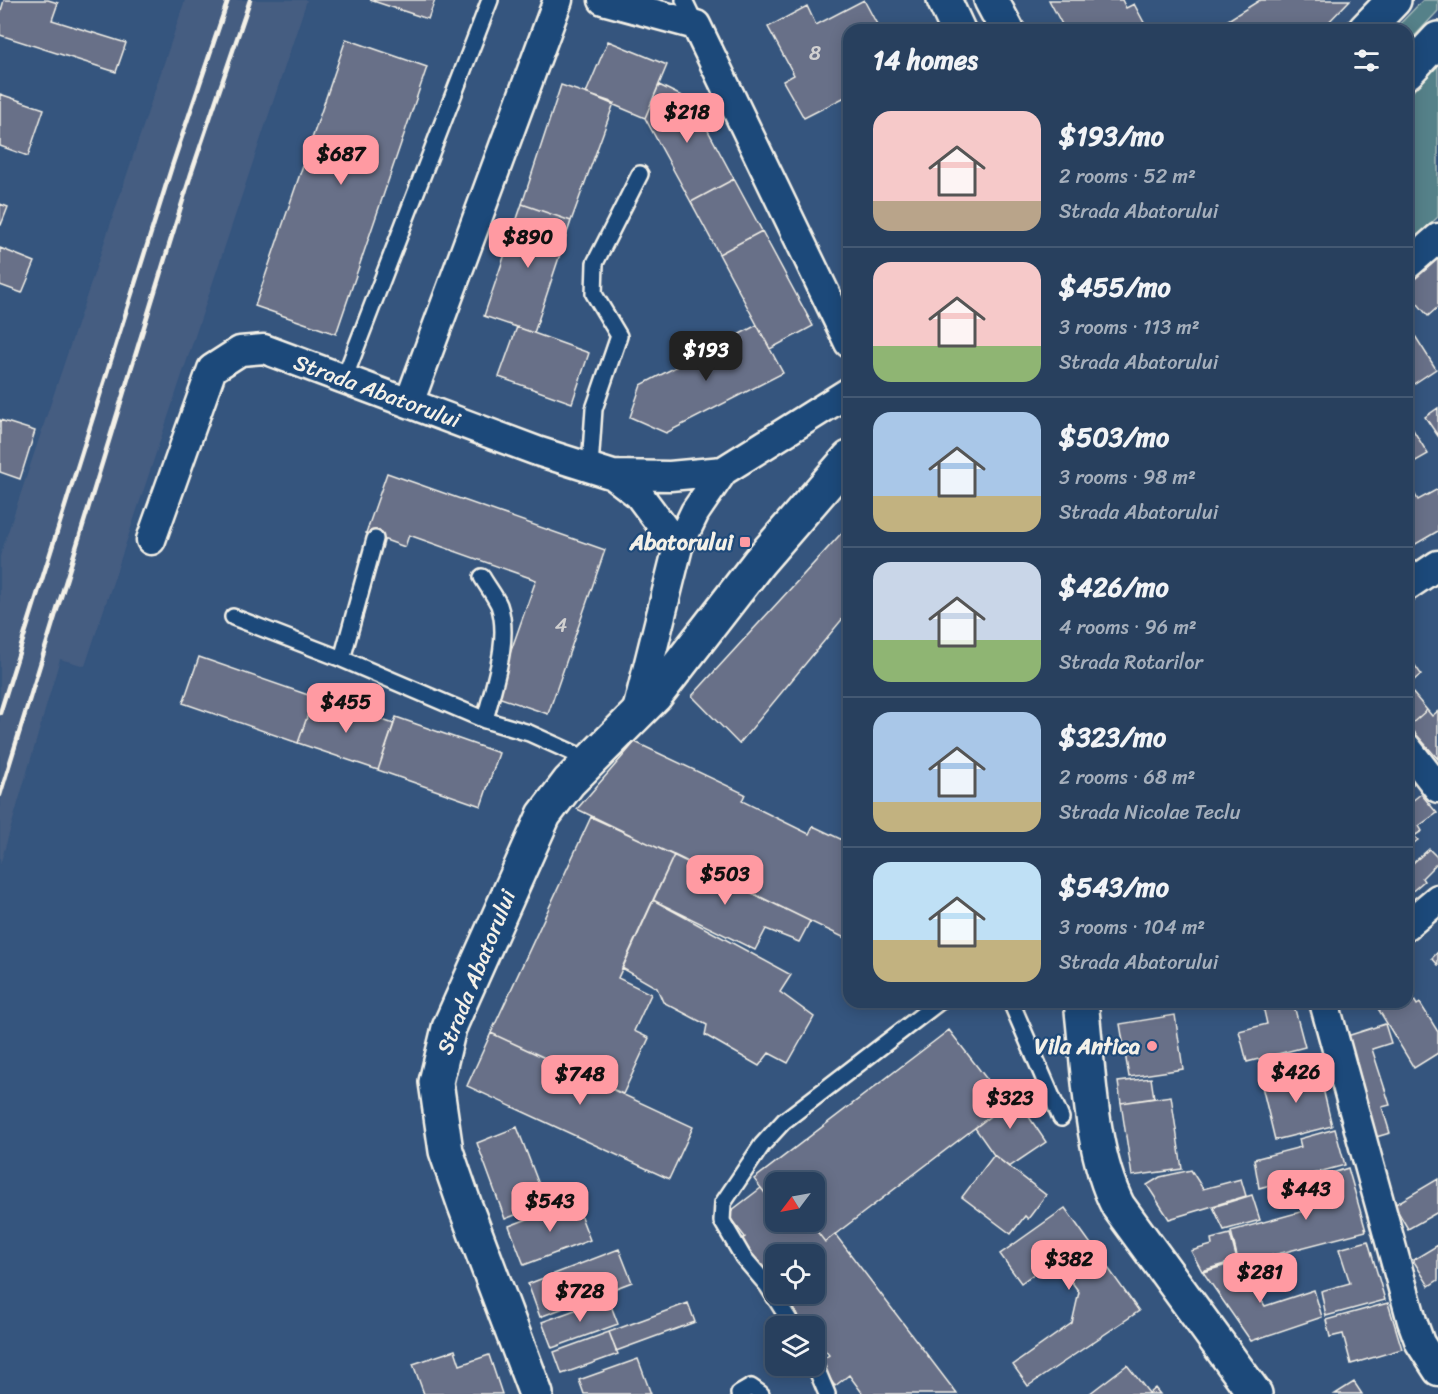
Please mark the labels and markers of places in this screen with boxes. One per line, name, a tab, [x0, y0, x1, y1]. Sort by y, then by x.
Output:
pin: $218	[651, 93, 723, 144]
pin: $687	[305, 135, 377, 186]
pin: $890	[492, 218, 564, 269]
pin: $193	[670, 331, 742, 382]
place label: Abatorului	[629, 523, 735, 562]
marker: Abatorului	[738, 535, 752, 549]
pin: $455	[310, 683, 382, 734]
pin: $503	[689, 855, 761, 906]
place label: Vila Antica	[1035, 1027, 1140, 1066]
marker: Vila Antica	[1145, 1039, 1159, 1053]
pin: $426	[1260, 1053, 1332, 1104]
pin: $748	[544, 1055, 616, 1106]
pin: $323	[974, 1079, 1046, 1130]
pin: $443	[1270, 1170, 1342, 1221]
pin: $543	[514, 1182, 586, 1233]
pin: $382	[1033, 1240, 1105, 1291]
pin: $281	[1224, 1253, 1296, 1304]
pin: $728	[544, 1272, 616, 1323]

